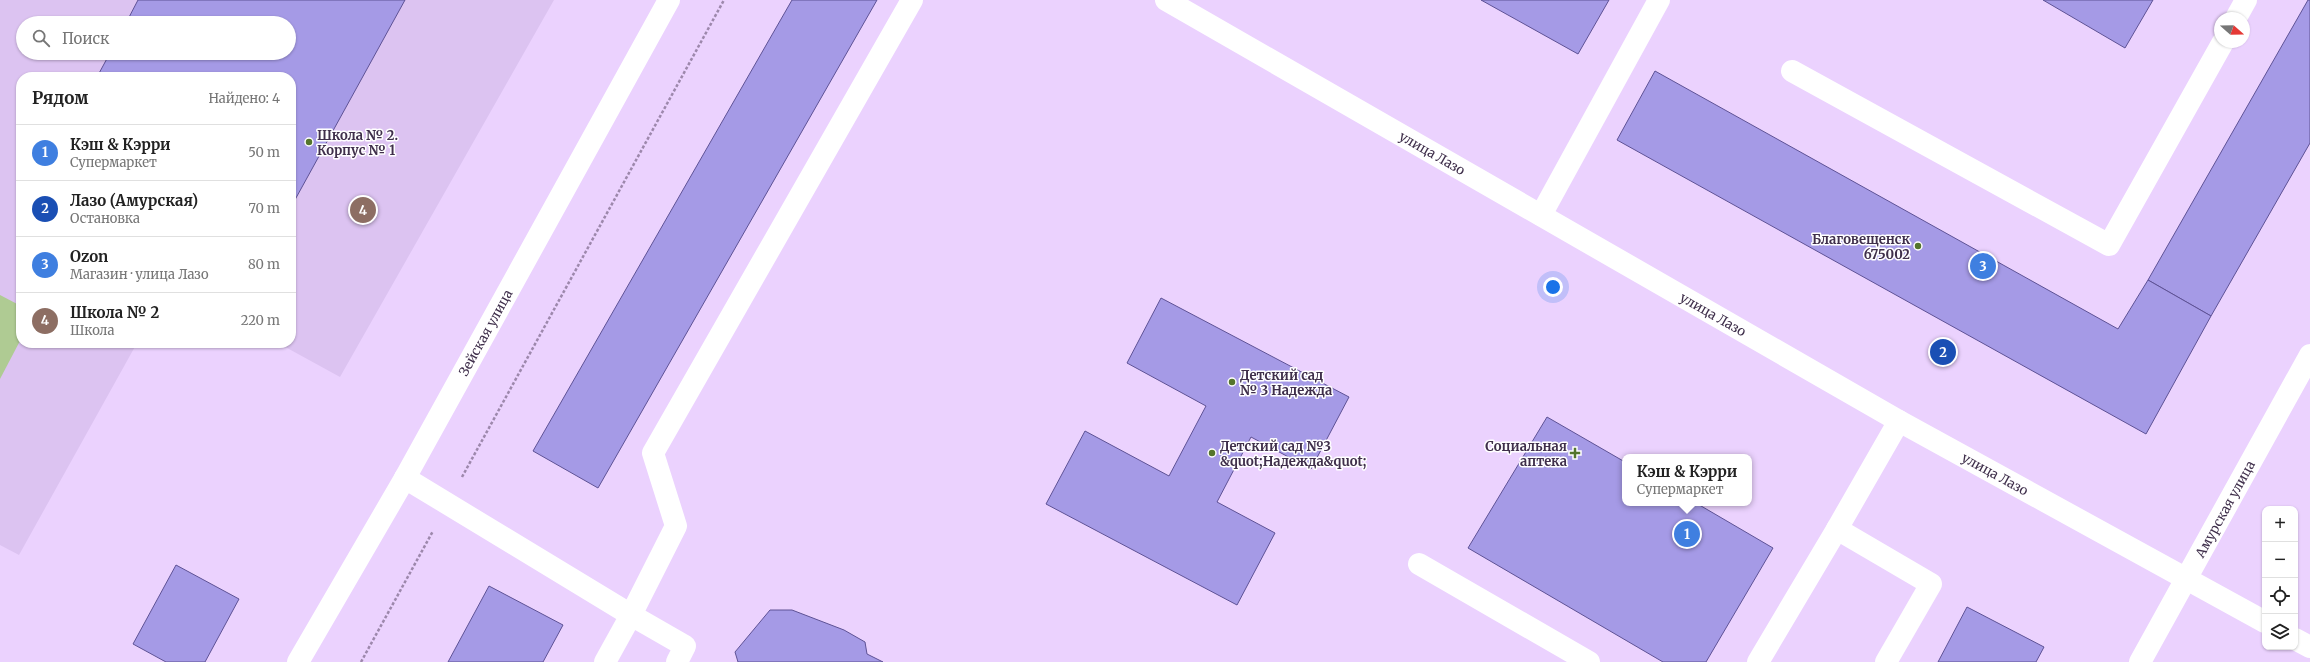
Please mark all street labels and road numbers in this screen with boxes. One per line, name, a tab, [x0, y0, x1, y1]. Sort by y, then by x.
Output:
street label: улица Лазо	[1396, 127, 1469, 179]
street label: Зейская улица	[455, 286, 516, 379]
street label: улица Лазо	[1677, 289, 1750, 340]
street label: улица Лазо	[1959, 449, 2032, 499]
street label: Амурская улица	[2191, 457, 2258, 561]

